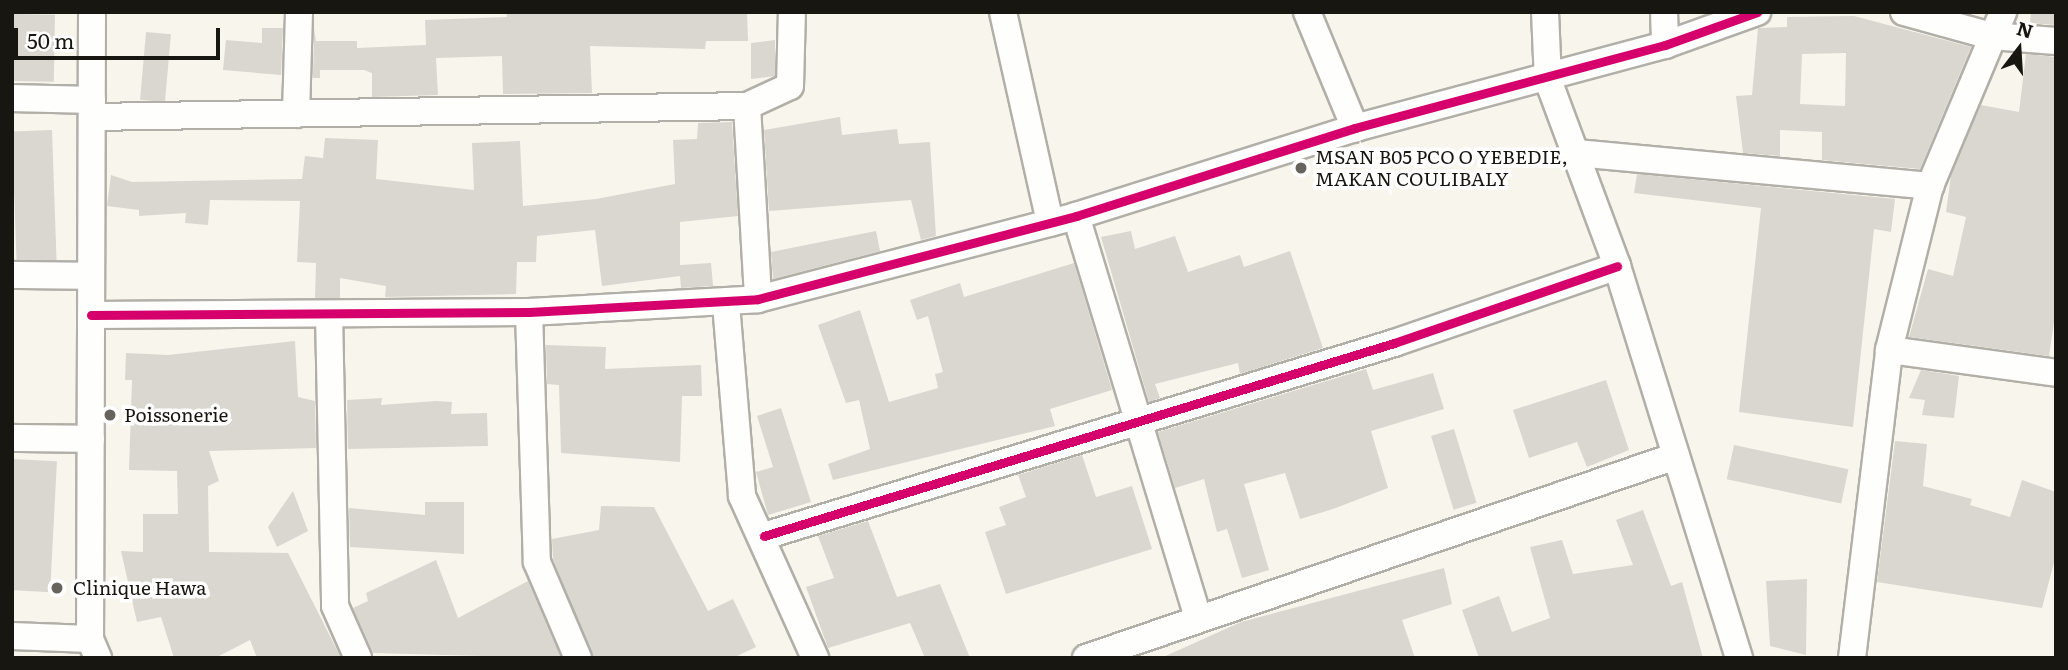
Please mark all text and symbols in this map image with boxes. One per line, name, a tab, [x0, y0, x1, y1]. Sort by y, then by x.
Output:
text: N	[2013, 13, 2037, 45]
scale bar	[18, 14, 224, 58]
north arrow	[1984, 14, 2054, 84]
text: 50 m	[27, 24, 74, 55]
place label: MSAN B05 PCO O YEBEDIE, MAKAN COULIBALY	[1315, 146, 1568, 190]
marker: MSAN B05 PCO O YEBEDIE, MAKAN COULIBALY	[1293, 160, 1309, 176]
place label: Poissonerie	[124, 404, 228, 426]
marker: Poissonerie	[102, 407, 118, 423]
place label: Clinique Hawa	[73, 577, 206, 599]
marker: Clinique Hawa	[47, 578, 67, 598]

